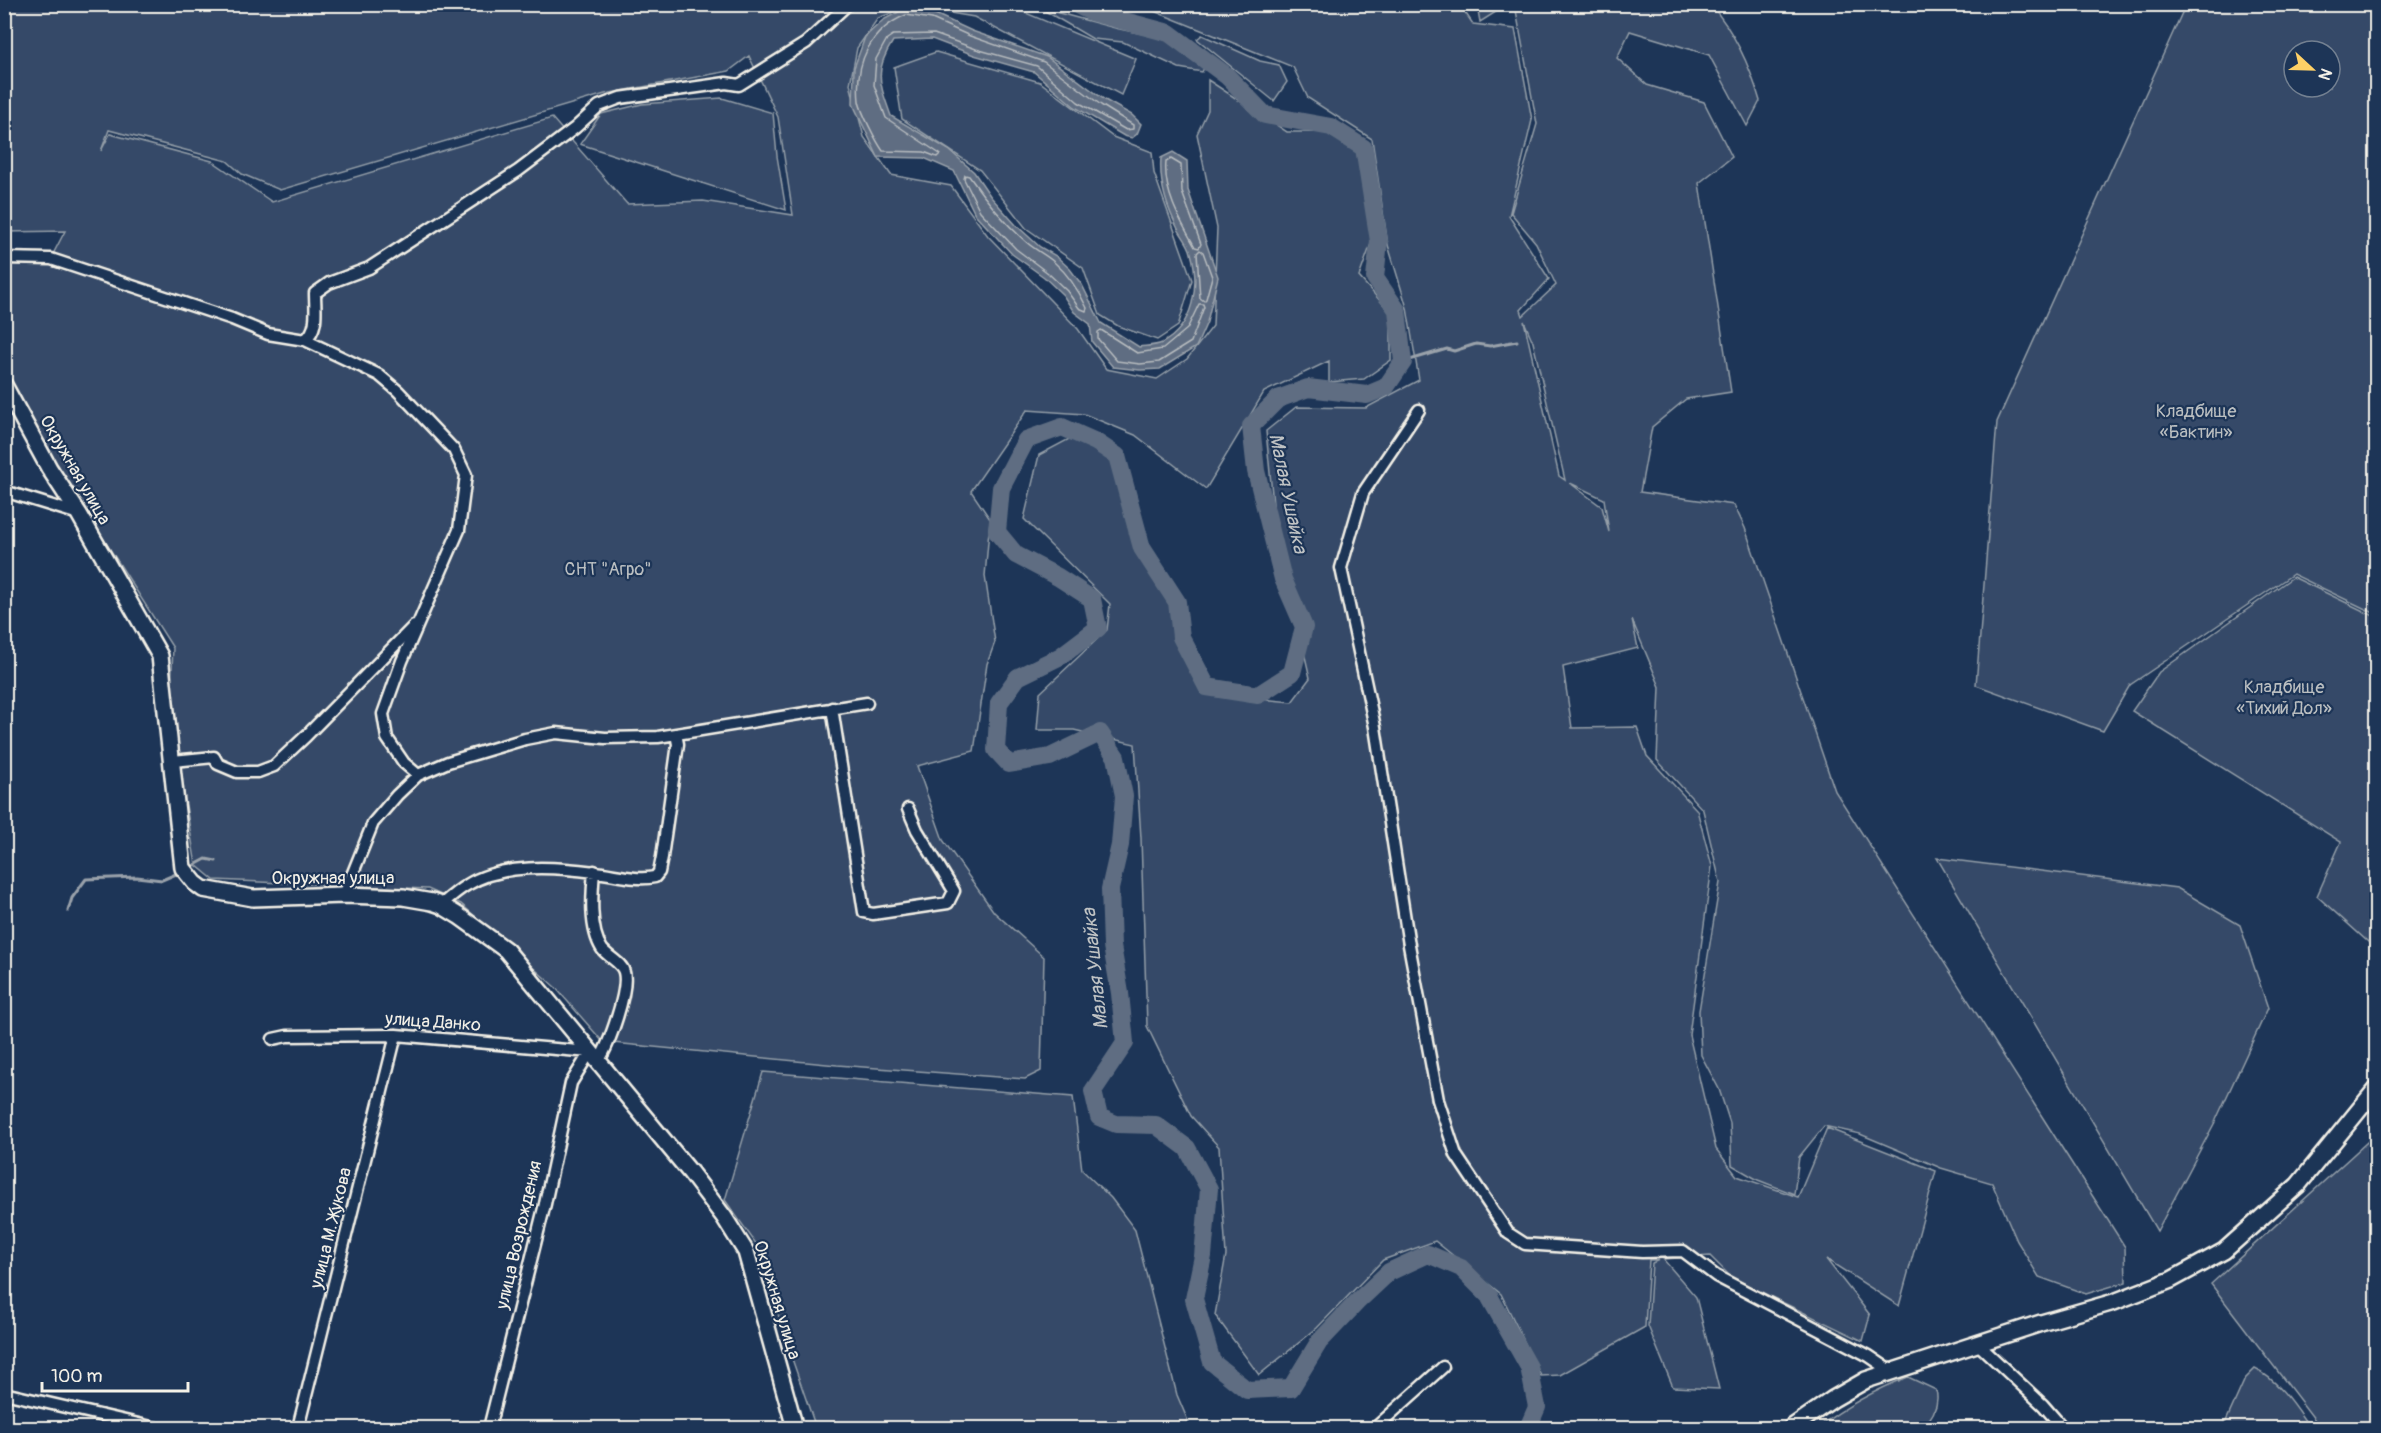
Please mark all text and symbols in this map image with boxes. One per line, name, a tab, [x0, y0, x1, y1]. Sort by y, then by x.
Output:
north arrow	[2282, 39, 2342, 99]
text: N	[2314, 65, 2336, 83]
park label: Кладбище «Бактин»	[2156, 400, 2236, 444]
street label: Окружная улица	[34, 411, 116, 529]
water label: Малая Ушайка	[1263, 431, 1313, 557]
park label: СНТ "Агро"	[565, 558, 652, 581]
park label: Кладбище «Тихий Дол»	[2236, 676, 2332, 720]
street label: Окружная улица	[272, 867, 394, 890]
water label: Малая Ушайка	[1076, 905, 1114, 1031]
street label: улица Данко	[383, 1007, 482, 1037]
street label: улица Возрождения	[490, 1158, 547, 1313]
street label: улица М. Жукова	[305, 1165, 357, 1292]
street label: Окружная улица	[748, 1238, 806, 1362]
scale bar	[42, 1355, 188, 1393]
text: 100 m	[51, 1365, 103, 1388]

